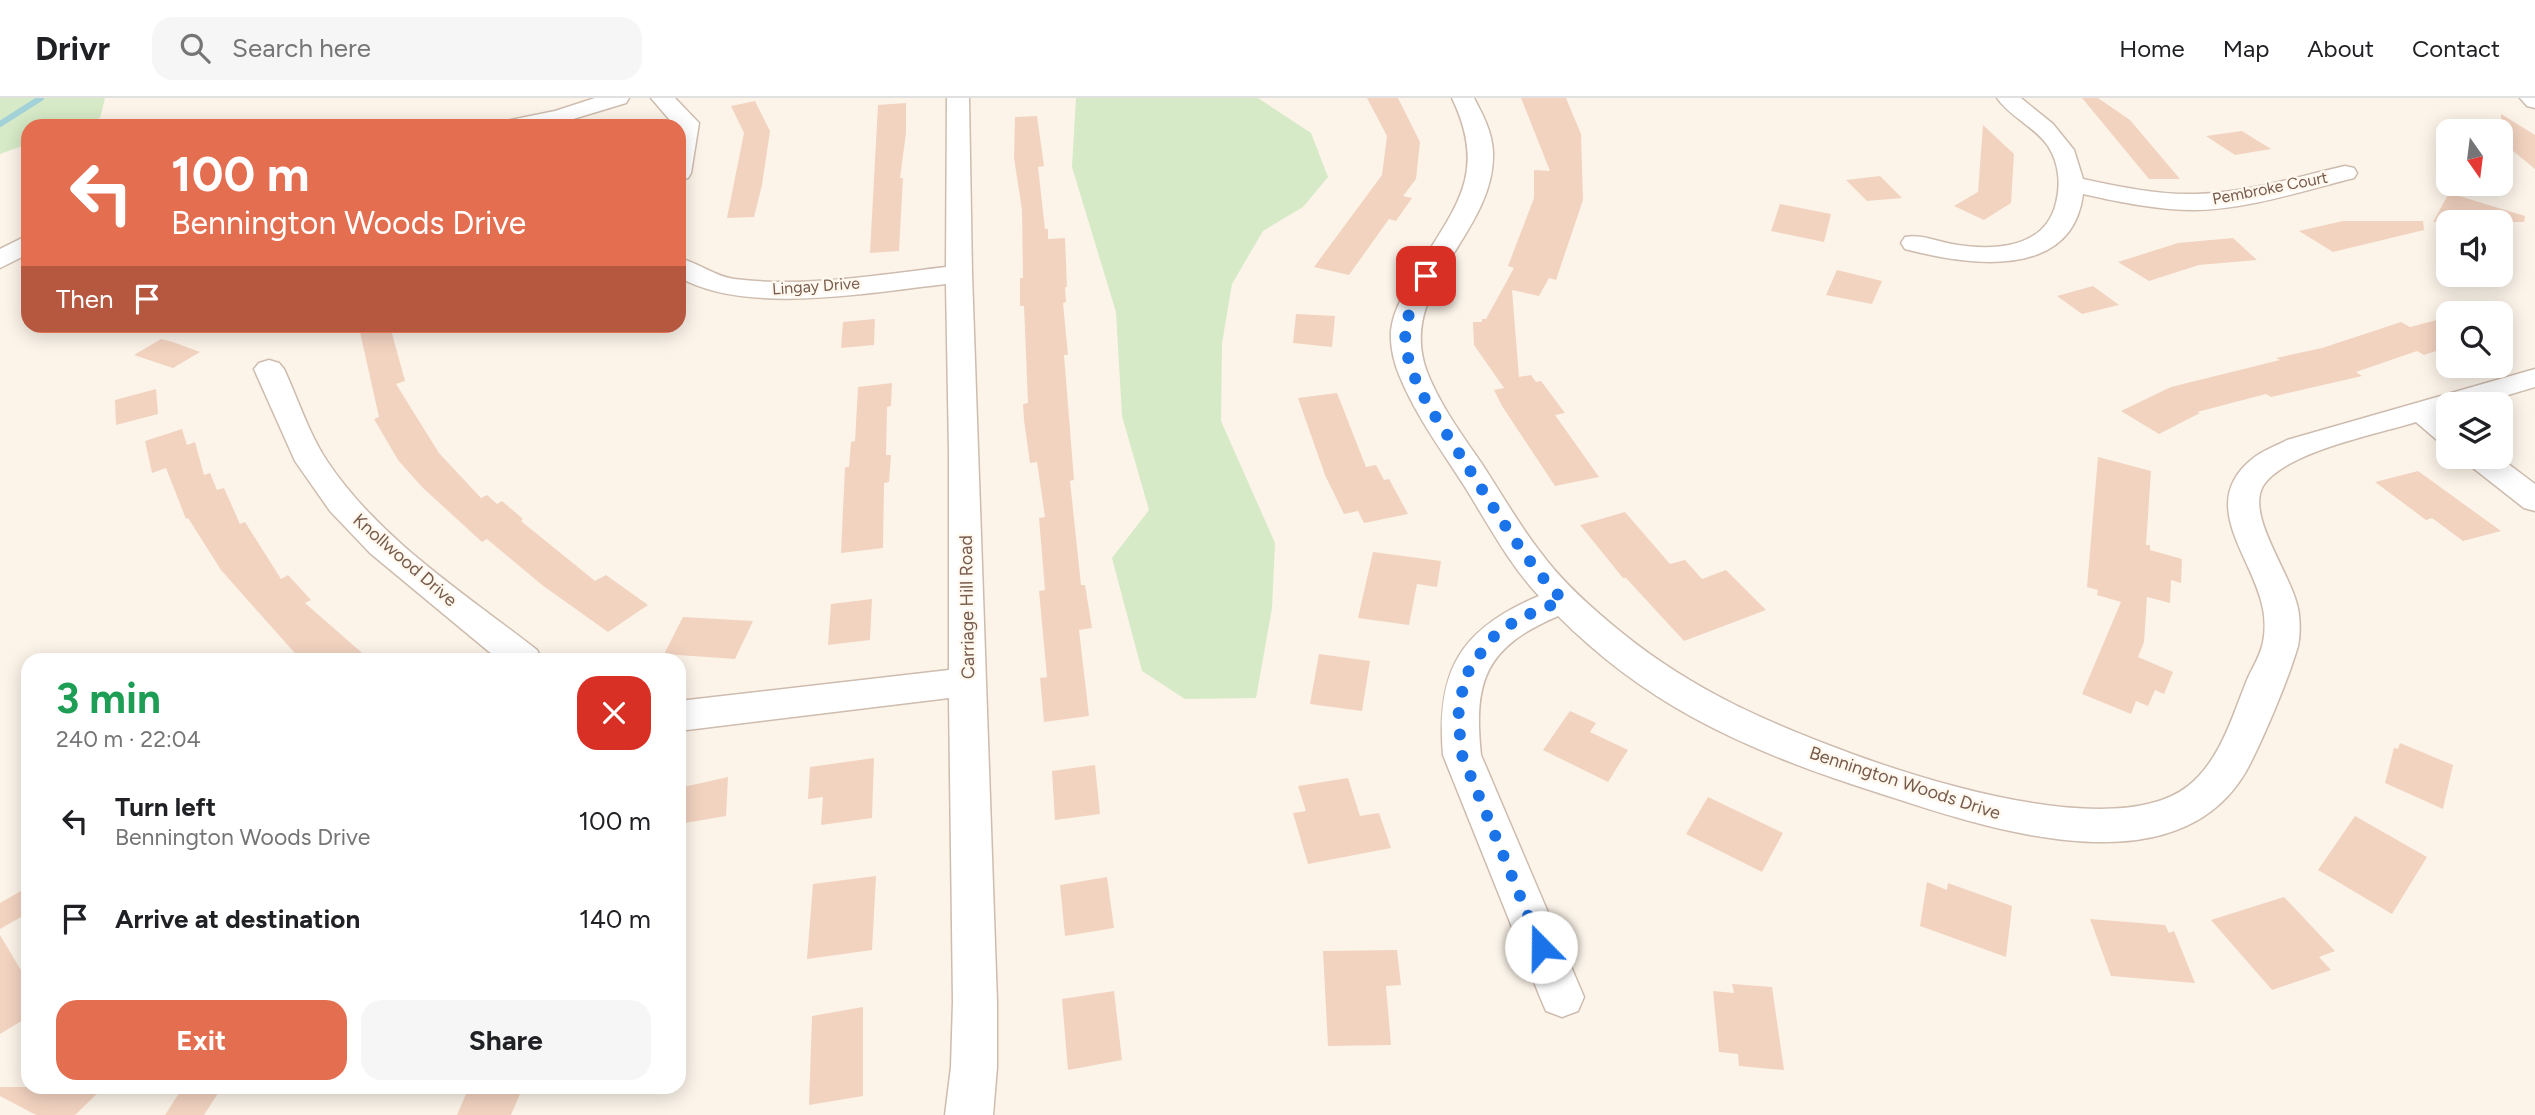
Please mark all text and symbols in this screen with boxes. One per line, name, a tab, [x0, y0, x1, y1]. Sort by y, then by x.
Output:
search box	[152, 17, 642, 80]
text: Drivr	[35, 29, 110, 68]
icon: search	[176, 29, 214, 67]
text: Search here	[232, 32, 371, 64]
text: Home	[2119, 34, 2185, 63]
text: Map	[2223, 34, 2269, 63]
text: About	[2307, 34, 2374, 63]
text: Contact	[2412, 34, 2500, 63]
north arrow	[2436, 119, 2513, 196]
map controls	[2436, 119, 2513, 469]
text: 100 m	[171, 144, 310, 203]
icon: left	[56, 147, 147, 238]
street label: Pembroke Court	[2211, 168, 2329, 208]
text: Bennington Woods Drive	[171, 204, 526, 242]
button: sound	[2436, 210, 2513, 287]
pin	[1396, 246, 1456, 306]
icon: arrive	[1407, 257, 1445, 295]
street label: Lingay Drive	[772, 273, 861, 299]
icon: arrive	[128, 280, 166, 318]
text: Then	[56, 283, 114, 315]
button: search	[2436, 301, 2513, 378]
button: layers	[2436, 392, 2513, 469]
street label: Knollwood Drive	[348, 509, 462, 611]
street label: Carriage Hill Road	[955, 535, 979, 679]
text: 3 min	[56, 673, 161, 724]
button: close	[577, 676, 651, 750]
text: 240 m · 22:04	[56, 725, 201, 753]
street label: Bennington Woods Drive	[1807, 742, 2004, 824]
text: Turn left	[115, 791, 216, 823]
icon: left	[56, 802, 94, 840]
text: 100 m	[578, 805, 651, 837]
text: Bennington Woods Drive	[115, 823, 370, 851]
icon: arrive	[56, 900, 94, 938]
text: Arrive at destination	[115, 903, 360, 935]
text: 140 m	[579, 903, 651, 935]
position arrow	[1504, 910, 1578, 984]
button: Exit	[56, 1000, 347, 1080]
button: Share	[361, 1000, 651, 1080]

